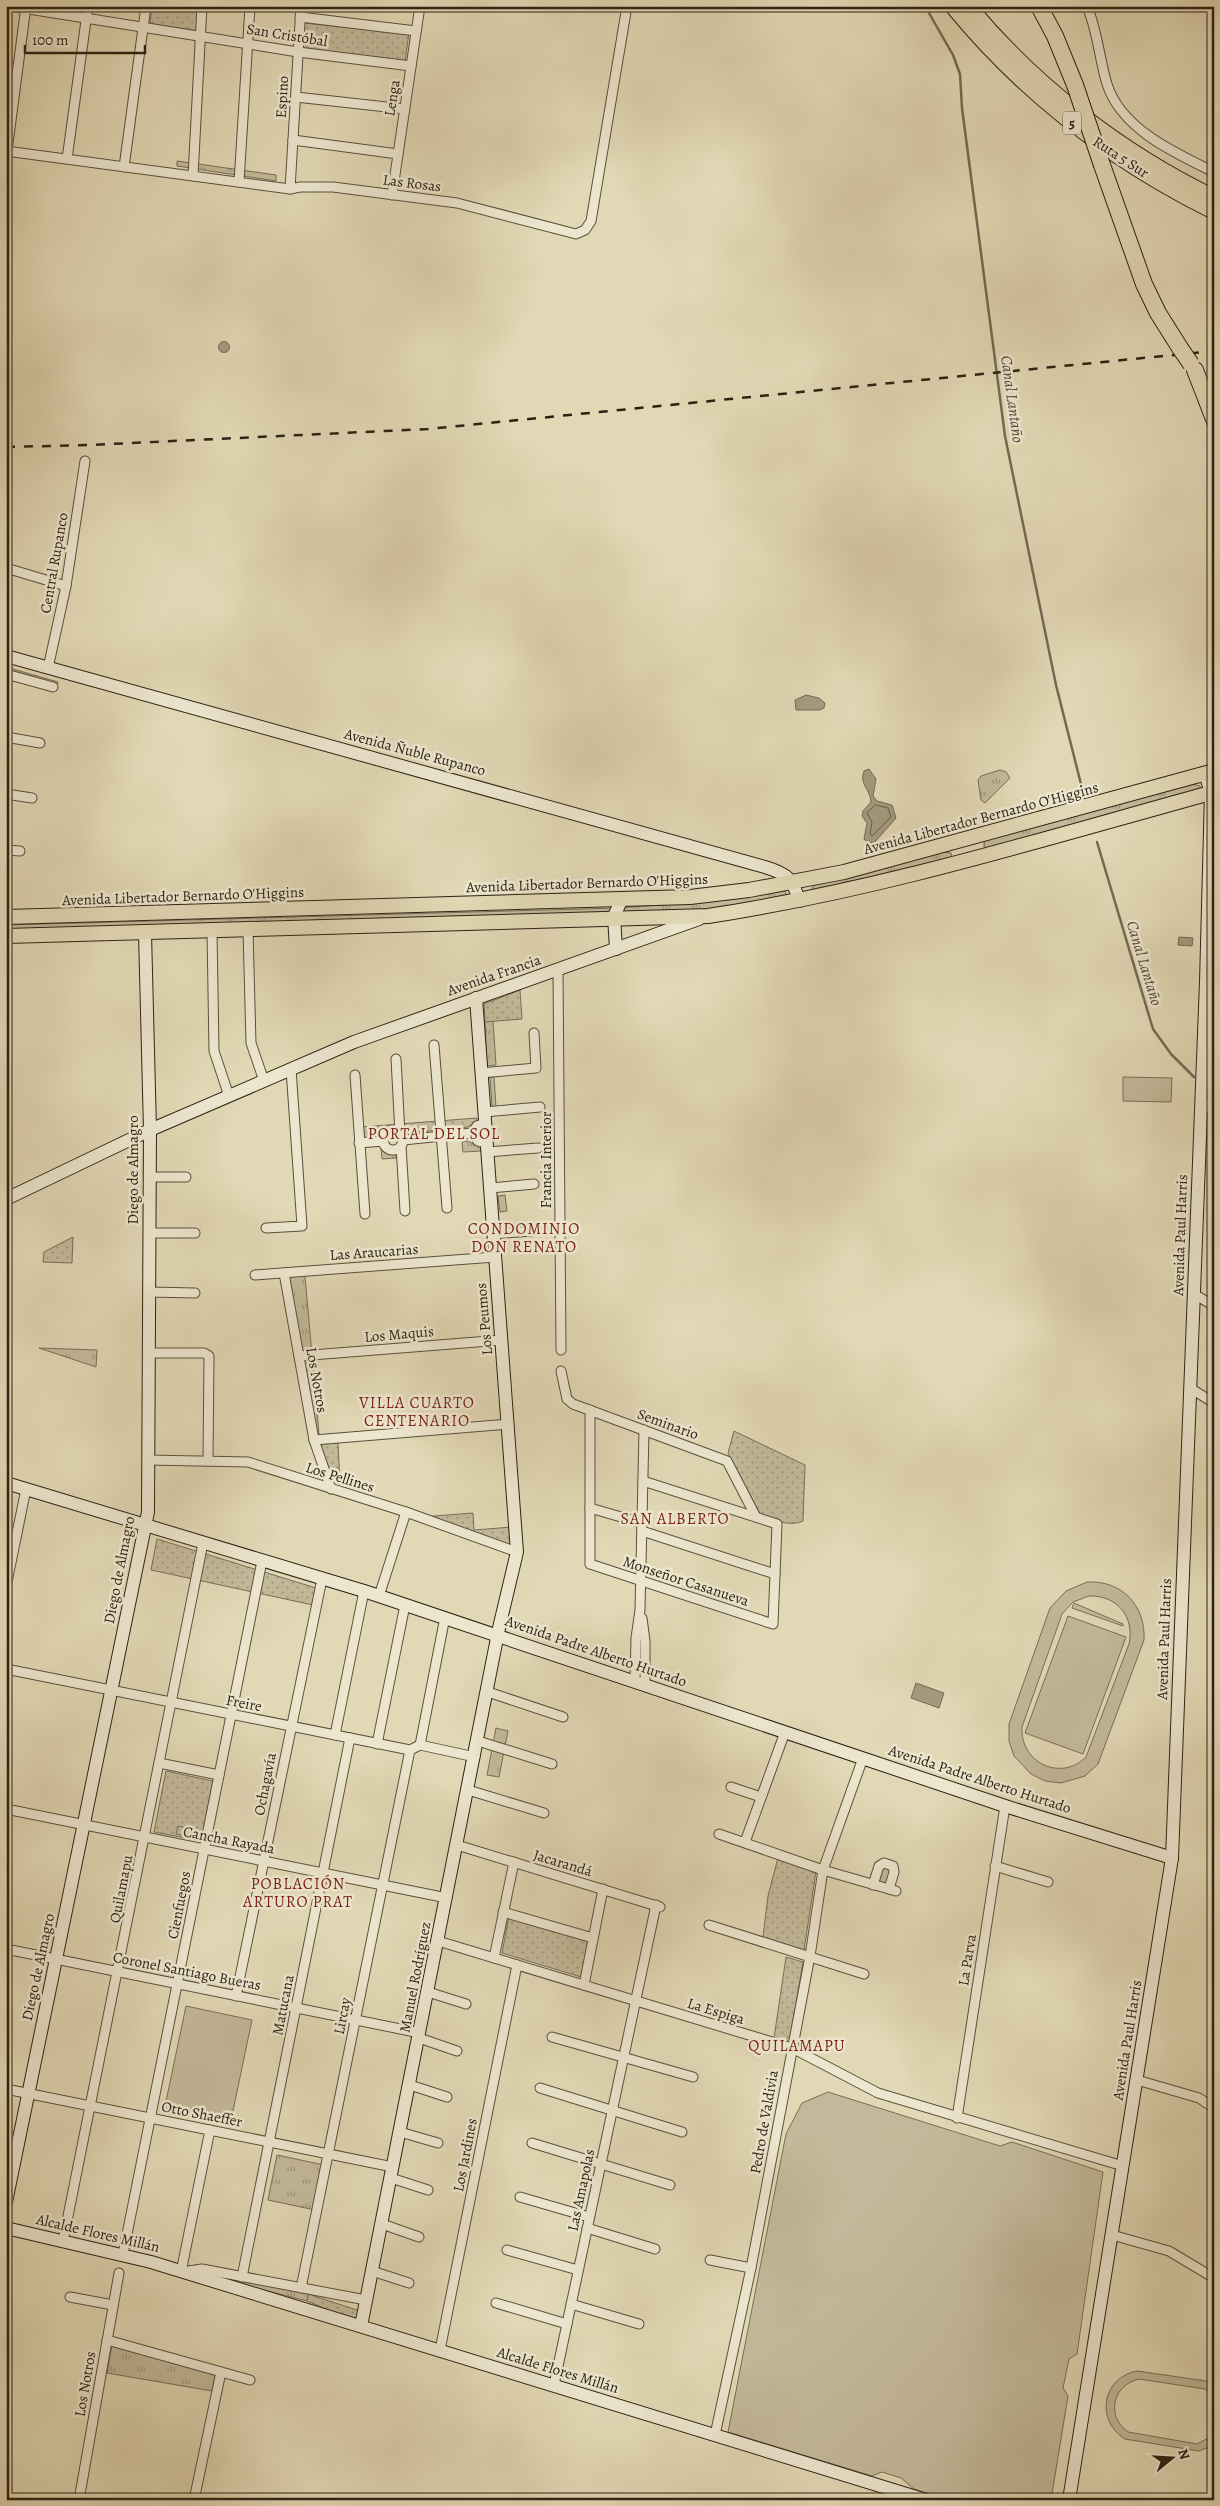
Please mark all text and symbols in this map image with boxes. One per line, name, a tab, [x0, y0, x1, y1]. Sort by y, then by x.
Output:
street label: San Cristóbal	[245, 19, 329, 51]
scale bar	[25, 22, 145, 54]
text: 100 m	[32, 30, 69, 50]
street label: Espino	[271, 75, 293, 119]
street label: Lenga	[379, 78, 405, 118]
road number: 5	[1063, 112, 1081, 134]
street label: Ruta 5 Sur	[1089, 131, 1153, 183]
street label: Las Rosas	[382, 169, 442, 197]
water label: Canal Lantaño	[995, 354, 1029, 444]
street label: Central Rupanco	[35, 511, 73, 615]
street label: Avenida Ñuble Rupanco	[341, 723, 488, 780]
street label: Avenida Libertador Bernardo O'Higgins	[860, 777, 1101, 859]
street label: Avenida Libertador Bernardo O'Higgins	[465, 869, 708, 897]
street label: Avenida Libertador Bernardo O'Higgins	[61, 882, 304, 910]
water label: Canal Lantaño	[1121, 918, 1167, 1009]
street label: Avenida Francia	[444, 950, 544, 1001]
street label: Francia Interior	[536, 1111, 556, 1209]
street label: Diego de Almagro	[123, 1115, 143, 1225]
district label: PORTAL DEL SOL	[368, 1123, 500, 1145]
street label: Avenida Paul Harris	[1168, 1174, 1192, 1297]
district label: CONDOMINIO DON RENATO	[468, 1218, 580, 1258]
street label: Las Araucarias	[329, 1239, 419, 1265]
street label: Los Peumos	[471, 1282, 497, 1356]
street label: Los Maquis	[363, 1321, 435, 1347]
street label: Los Notros	[301, 1346, 333, 1414]
district label: VILLA CUARTO CENTENARIO	[358, 1392, 475, 1432]
street label: Seminario	[635, 1404, 701, 1444]
street label: Los Pellines	[303, 1457, 377, 1497]
district label: SAN ALBERTO	[620, 1508, 730, 1530]
street label: Diego de Almagro	[99, 1514, 139, 1626]
street label: Monseñor Casanueva	[620, 1551, 752, 1611]
street label: Avenida Paul Harris	[1152, 1578, 1176, 1701]
street label: Avenida Padre Alberto Hurtado	[502, 1610, 689, 1691]
street label: Freire	[224, 1690, 264, 1716]
street label: Avenida Padre Alberto Hurtado	[885, 1740, 1074, 1818]
street label: Ochagavía	[249, 1751, 281, 1817]
street label: Cancha Rayada	[181, 1821, 277, 1859]
street label: Jacarandá	[531, 1845, 595, 1881]
street label: Quilamapu	[105, 1852, 138, 1925]
street label: Cienfuegos	[163, 1869, 195, 1941]
district label: POBLACIÓN ARTURO PRAT	[242, 1873, 353, 1913]
street label: Diego de Almagro	[17, 1912, 59, 2022]
street label: Manuel Rodríguez	[394, 1920, 436, 2034]
street label: La Parva	[953, 1933, 981, 1987]
street label: Coronel Santiago Bueras	[111, 1947, 263, 1995]
street label: Matucana	[267, 1973, 299, 2037]
street label: Avenida Paul Harris	[1107, 1978, 1146, 2103]
street label: La Espiga	[685, 1993, 747, 2029]
street label: Lircay	[329, 1996, 355, 2036]
district label: QUILAMAPU	[748, 2035, 846, 2057]
street label: Pedro de Valdivia	[745, 2069, 783, 2175]
street label: Otto Shaeffer	[160, 2096, 244, 2132]
street label: Los Jardines	[448, 2117, 482, 2193]
street label: Las Amapolas	[563, 2147, 599, 2233]
street label: Alcalde Flores Millán	[33, 2209, 162, 2257]
street label: Alcalde Flores Millán	[494, 2342, 621, 2398]
street label: Los Notros	[69, 2350, 101, 2418]
north arrow	[1148, 2434, 1198, 2484]
text: N	[1173, 2446, 1194, 2462]

